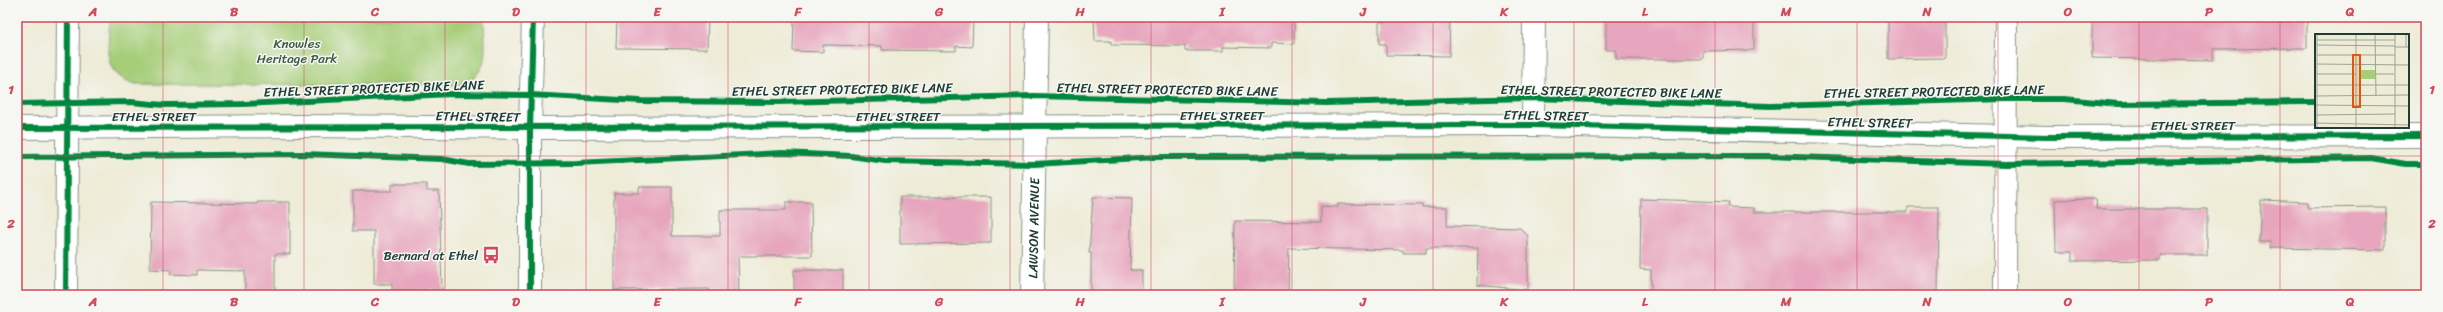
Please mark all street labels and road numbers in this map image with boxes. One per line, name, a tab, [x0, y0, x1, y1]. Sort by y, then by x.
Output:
street label: ETHEL STREET PROTECTED BIKE LANE	[263, 73, 486, 104]
street label: ETHEL STREET PROTECTED BIKE LANE	[731, 76, 953, 103]
street label: ETHEL STREET PROTECTED BIKE LANE	[1056, 76, 1278, 103]
street label: ETHEL STREET PROTECTED BIKE LANE	[1500, 78, 1722, 105]
street label: ETHEL STREET PROTECTED BIKE LANE	[1823, 78, 2045, 105]
street label: ETHEL STREET	[1503, 103, 1589, 128]
street label: ETHEL STREET	[435, 104, 521, 129]
street label: ETHEL STREET	[1180, 104, 1265, 127]
street label: ETHEL STREET	[112, 105, 197, 128]
street label: ETHEL STREET	[856, 105, 941, 128]
street label: ETHEL STREET	[1827, 110, 1913, 135]
street label: ETHEL STREET	[2151, 114, 2236, 137]
street label: LAWSON AVENUE	[1021, 177, 1046, 279]

